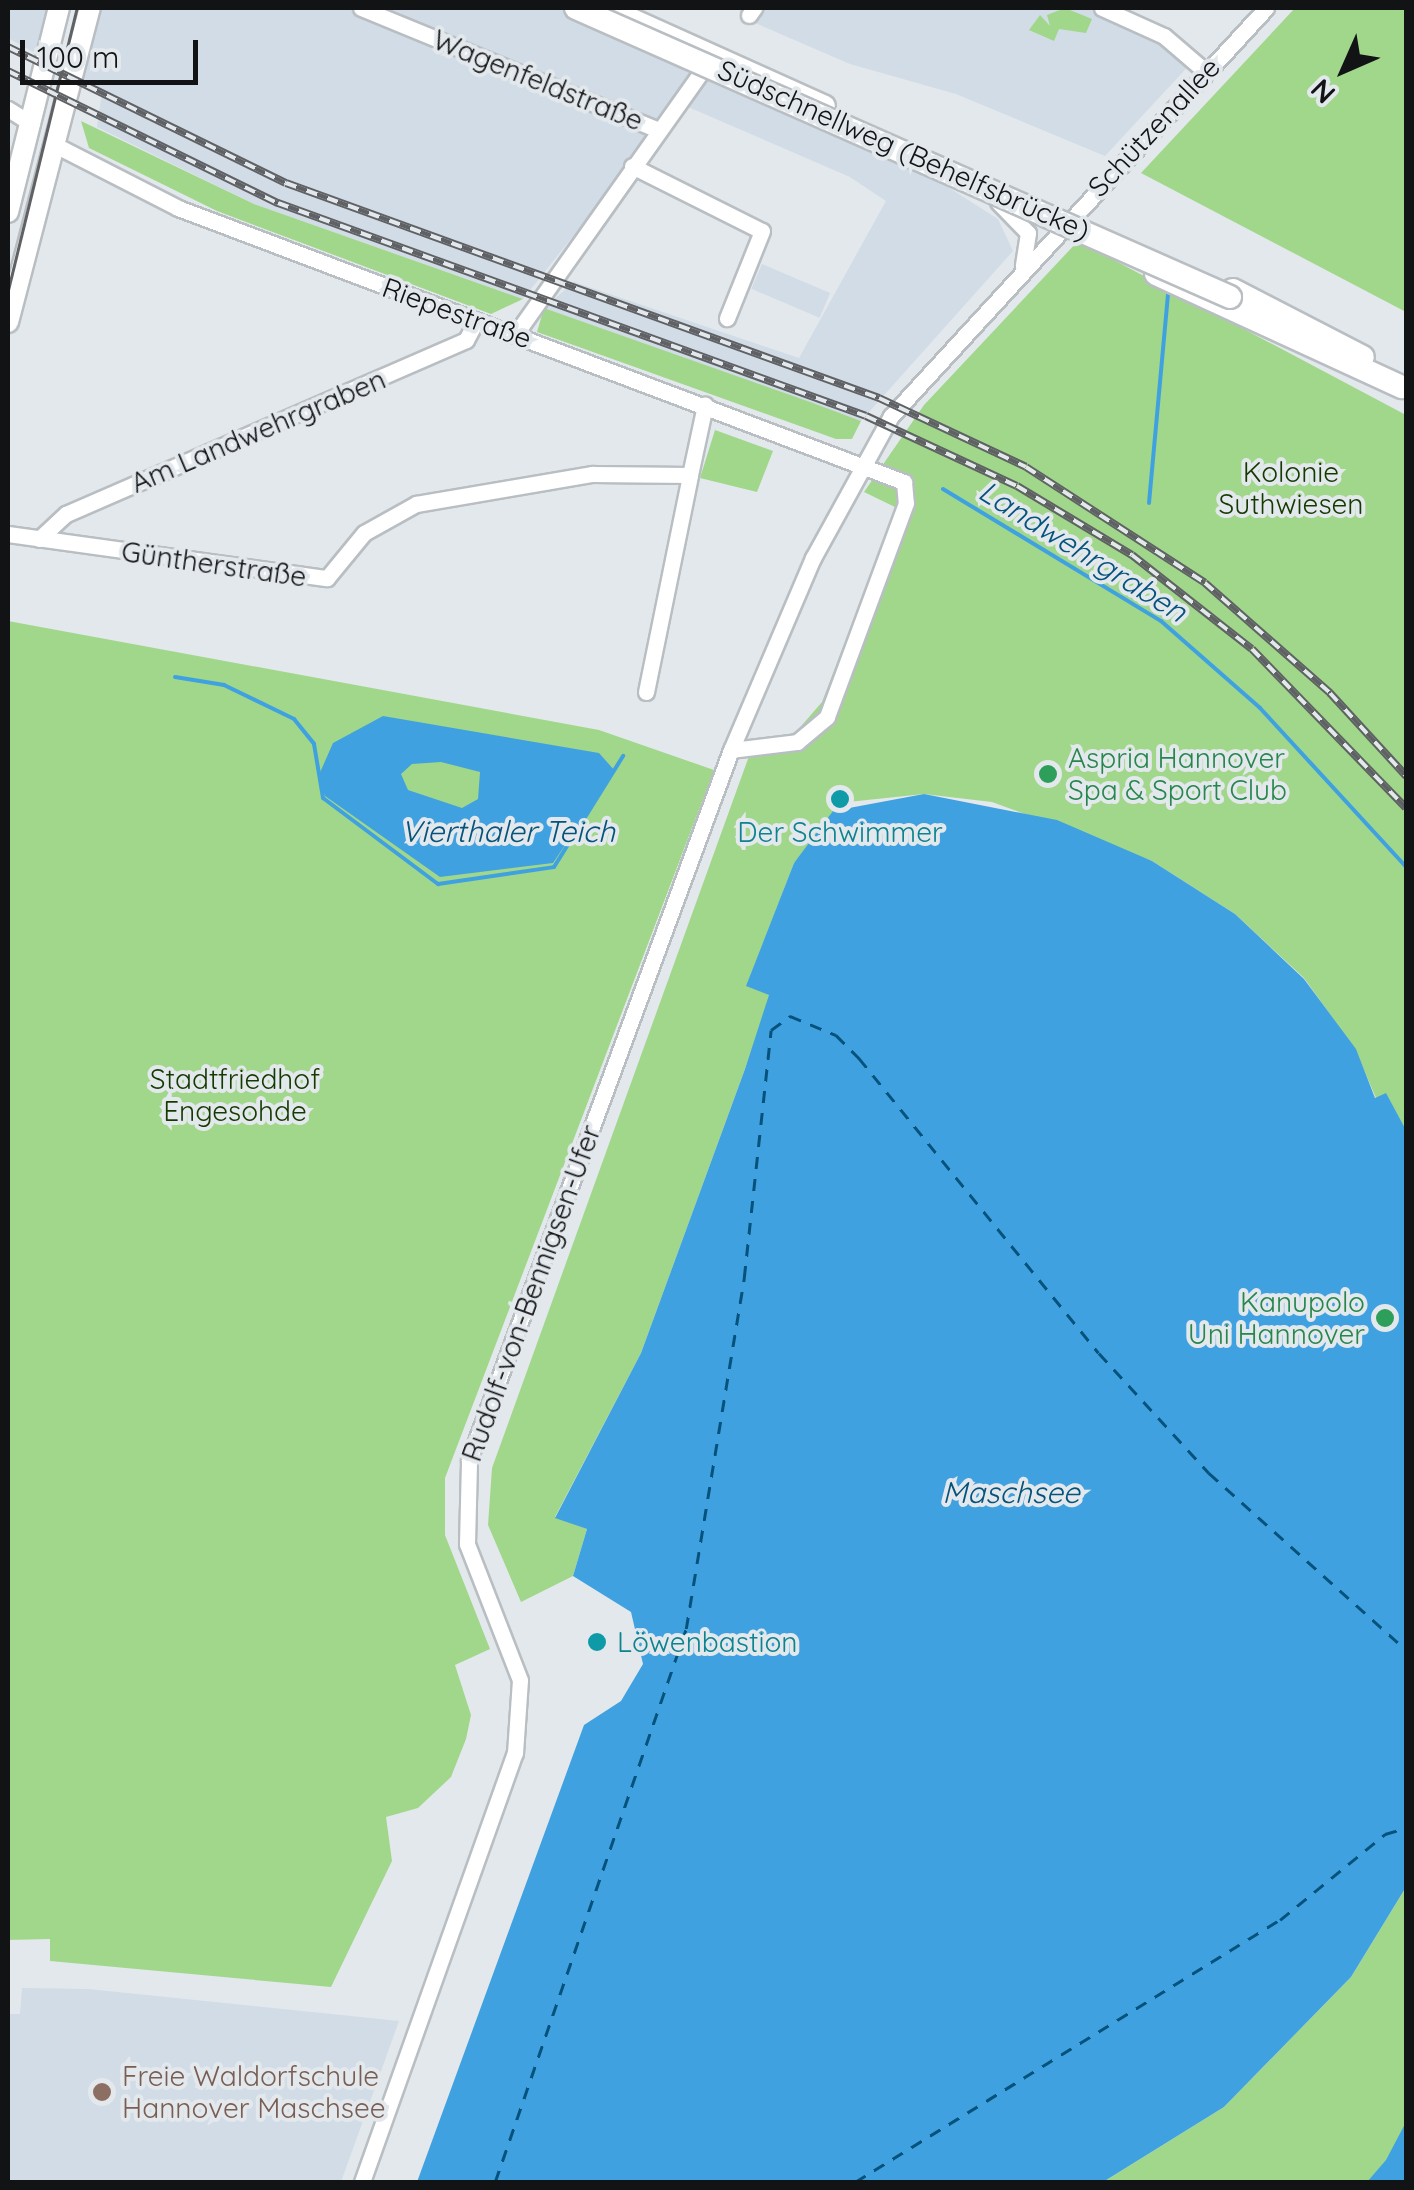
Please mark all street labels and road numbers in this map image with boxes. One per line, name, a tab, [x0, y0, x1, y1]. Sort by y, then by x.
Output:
street label: Wagenfeldstraße	[428, 23, 648, 137]
street label: Schützenallee	[1081, 50, 1227, 204]
street label: Südschnellweg (Behelfsbrücke)	[713, 53, 1095, 247]
street label: Riepestraße	[378, 271, 536, 355]
street label: Am Landwehrgraben	[126, 362, 390, 500]
street label: Güntherstraße	[119, 534, 309, 594]
street label: Rudolf-von-Bennigsen-Ufer	[454, 1120, 608, 1466]

